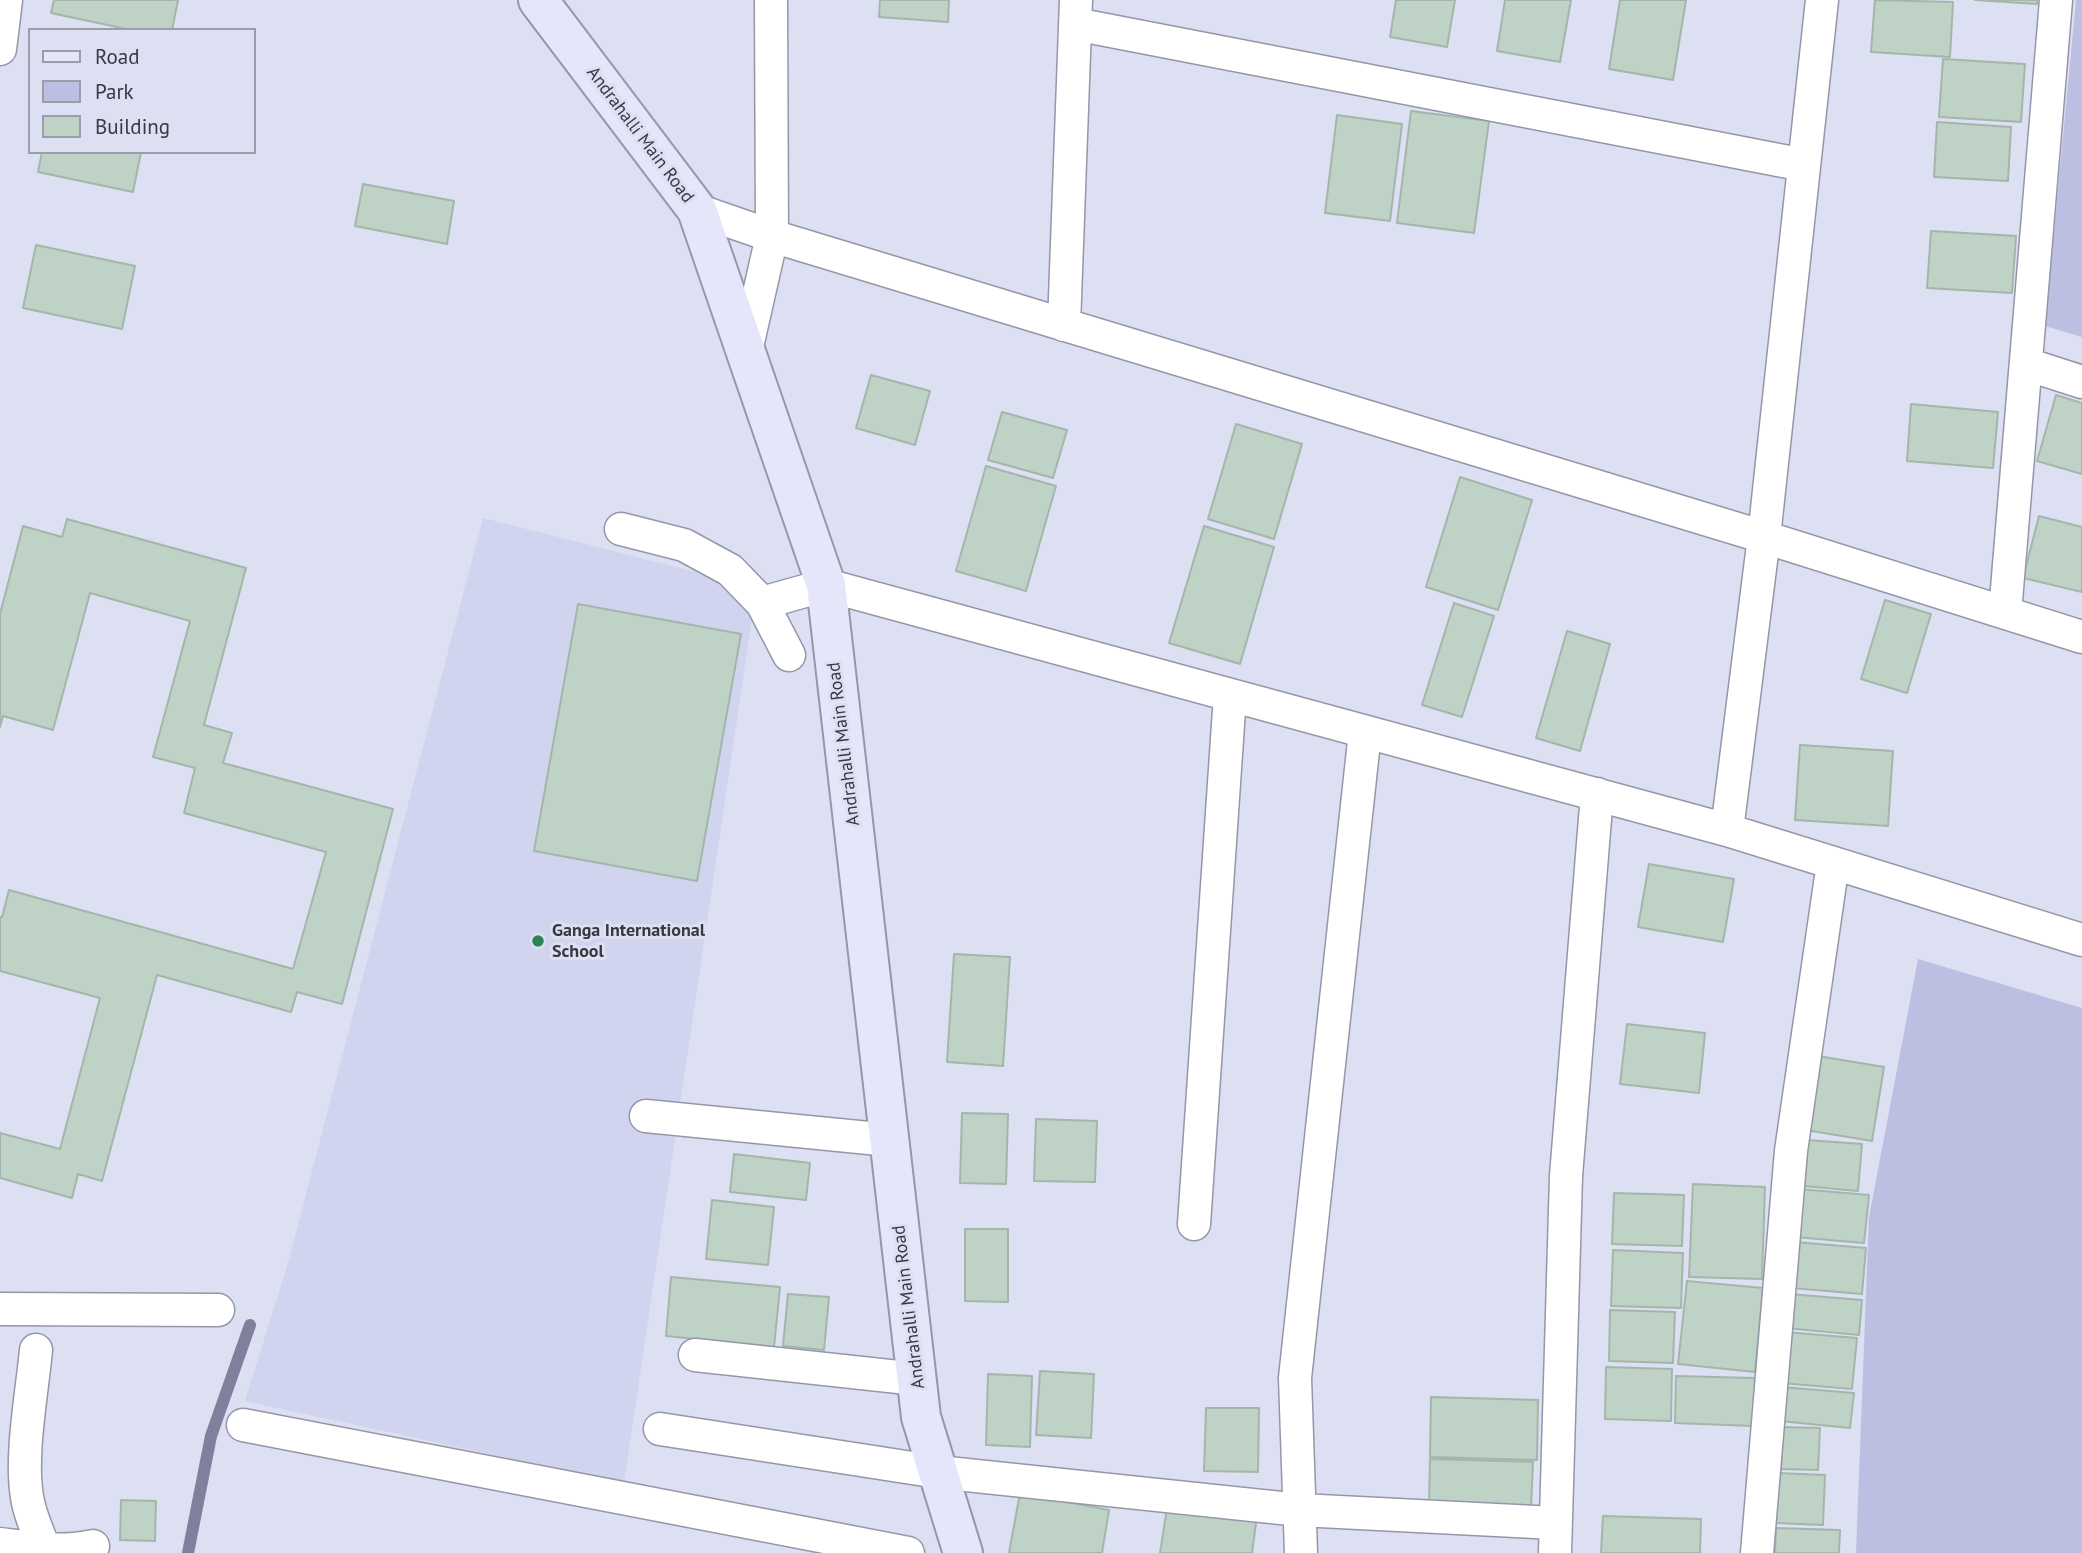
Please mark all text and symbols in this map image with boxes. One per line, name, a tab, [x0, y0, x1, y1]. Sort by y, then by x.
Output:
legend	[28, 28, 256, 154]
text: Road	[95, 43, 139, 70]
street label: Andrahalli Main Road	[582, 63, 698, 207]
text: Park	[95, 78, 134, 105]
text: Building	[95, 113, 170, 140]
street label: Andrahalli Main Road	[823, 661, 865, 827]
place label: Ganga International School	[552, 920, 705, 962]
marker: Ganga International School	[530, 933, 546, 949]
street label: Andrahalli Main Road	[888, 1224, 930, 1390]

